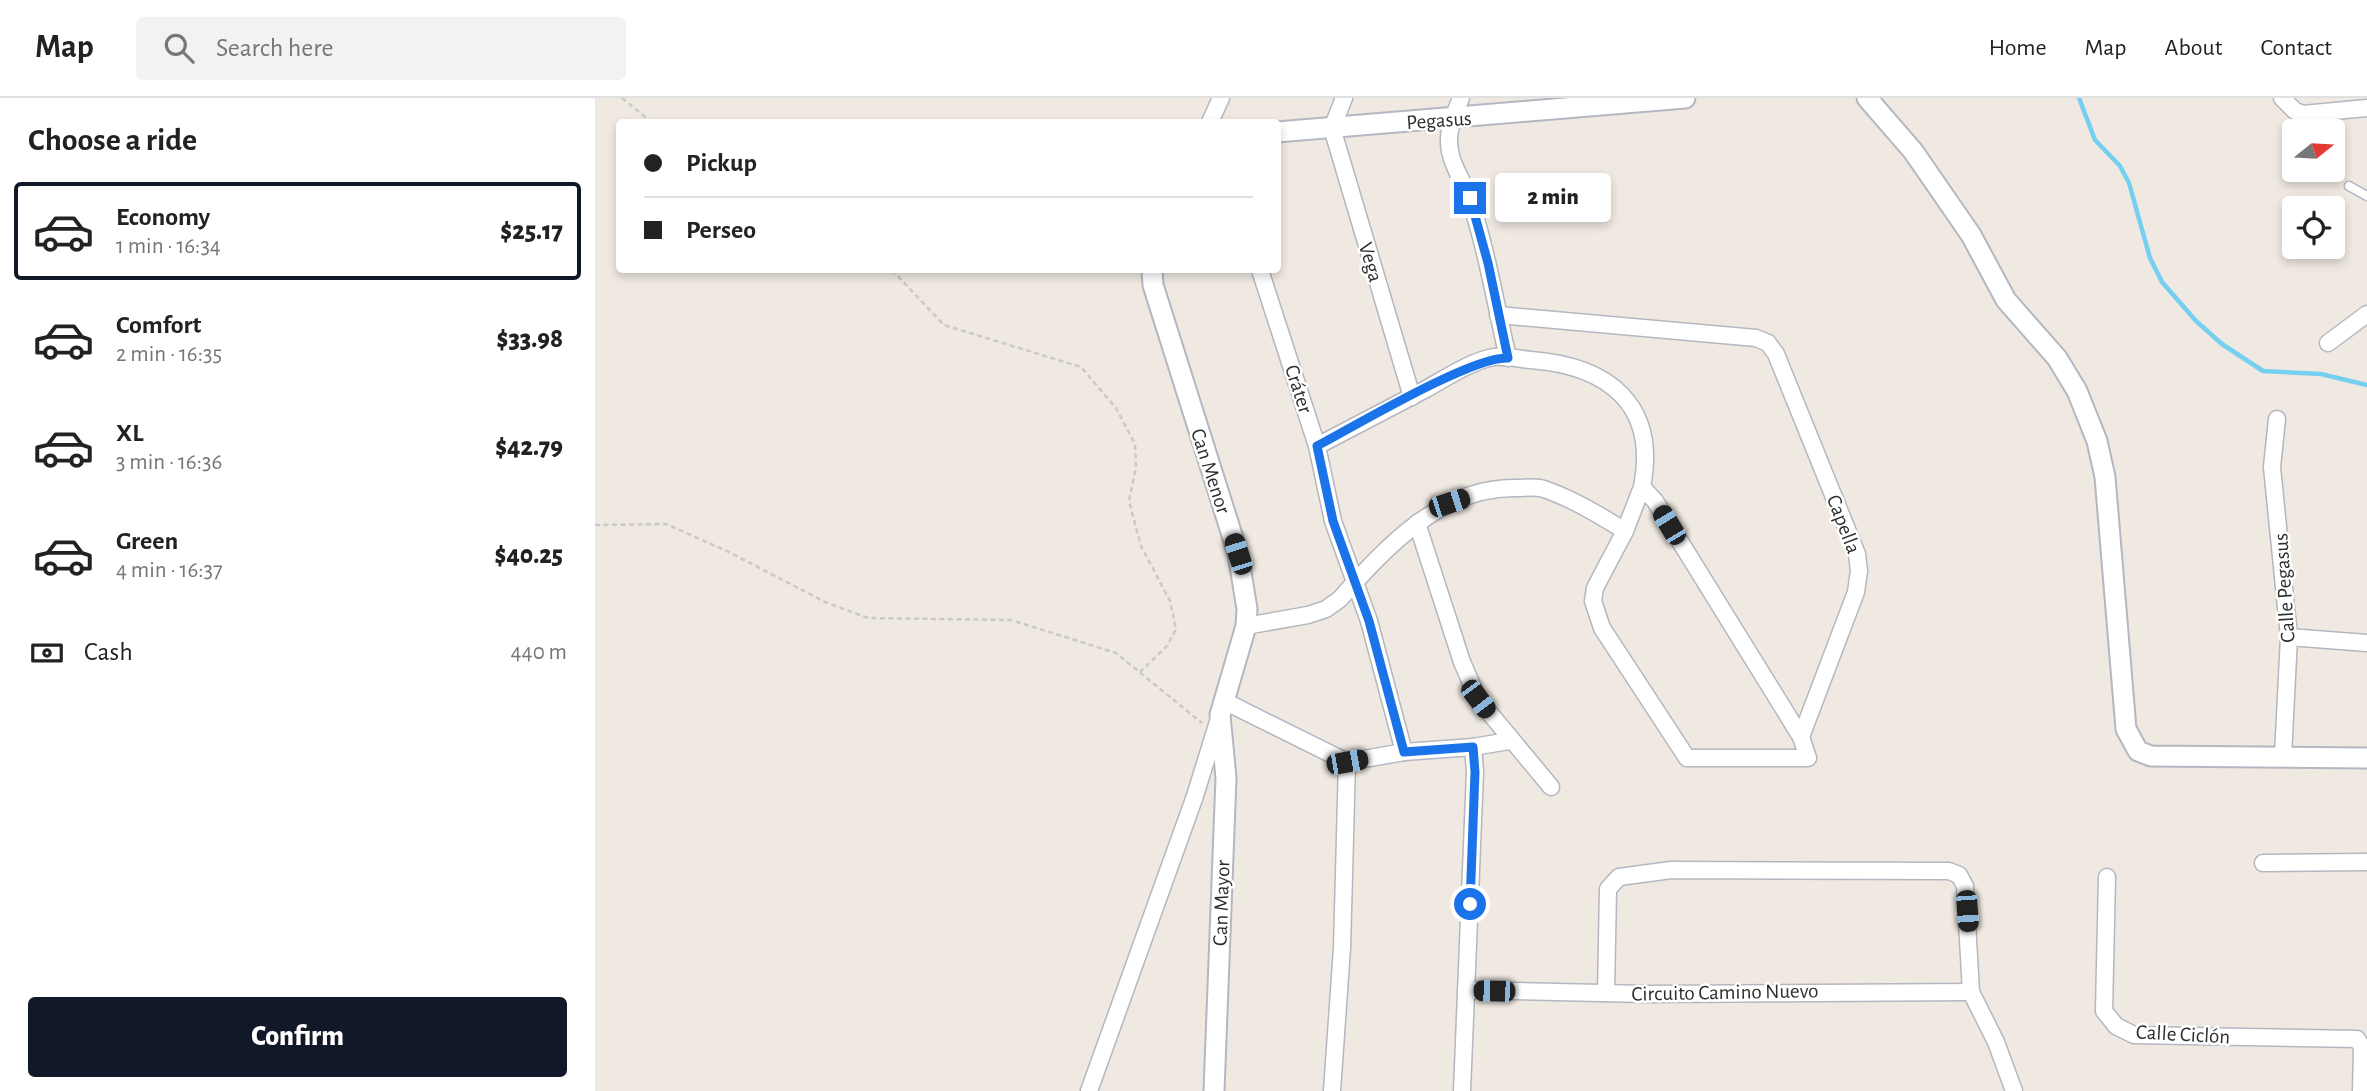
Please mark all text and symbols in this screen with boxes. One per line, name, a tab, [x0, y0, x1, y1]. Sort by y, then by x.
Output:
search box	[136, 17, 626, 80]
icon: search	[160, 29, 198, 67]
text: Map	[35, 31, 94, 64]
text: Search here	[216, 35, 334, 61]
text: Home	[1989, 36, 2047, 60]
text: Map	[2085, 36, 2127, 60]
text: About	[2165, 36, 2222, 60]
text: Contact	[2260, 36, 2332, 60]
street label: Pegasus	[1406, 108, 1472, 133]
north arrow	[2282, 119, 2345, 182]
map controls	[2282, 119, 2345, 259]
text: Choose a ride	[28, 124, 197, 156]
text: Pickup	[686, 150, 757, 176]
callout: 2 min	[1495, 174, 1610, 222]
route end	[1454, 182, 1486, 214]
text: 2 min	[1527, 186, 1579, 209]
button: locate	[2282, 196, 2345, 259]
icon: car	[32, 200, 95, 263]
text: Economy	[116, 204, 210, 230]
text: Perseo	[686, 217, 756, 243]
text: $25.17	[500, 218, 563, 244]
text: 1 min · 16:34	[116, 235, 221, 258]
street label: Vega	[1355, 240, 1387, 285]
icon: car	[32, 308, 95, 371]
text: Comfort	[116, 312, 201, 338]
text: $33.98	[497, 326, 563, 352]
text: 2 min · 16:35	[116, 343, 222, 366]
street label: Cráter	[1281, 362, 1316, 416]
icon: car	[32, 416, 95, 479]
text: XL	[116, 420, 143, 446]
street label: Can Menor	[1187, 426, 1234, 517]
text: $42.79	[495, 434, 563, 460]
text: 3 min · 16:36	[116, 451, 222, 474]
car	[1426, 487, 1473, 519]
street label: Capella	[1823, 492, 1864, 557]
car	[1650, 502, 1689, 548]
icon: car	[32, 524, 95, 587]
text: Green	[116, 528, 178, 554]
car	[1222, 531, 1255, 577]
street label: Calle Pegasus	[2270, 533, 2299, 643]
text: $40.25	[494, 542, 563, 568]
text: 4 min · 16:37	[116, 559, 223, 582]
icon: cash	[28, 634, 66, 672]
text: Cash	[84, 639, 133, 665]
text: 440 m	[511, 641, 567, 664]
car	[1457, 676, 1500, 722]
car	[1325, 748, 1370, 776]
street label: Can Mayor	[1210, 859, 1234, 946]
route start	[1454, 888, 1486, 920]
car	[1956, 889, 1979, 933]
car	[1473, 980, 1516, 1002]
street label: Circuito Camino Nuevo	[1631, 980, 1819, 1005]
button: Confirm	[28, 997, 567, 1077]
street label: Calle Ciclón	[2135, 1022, 2231, 1047]

